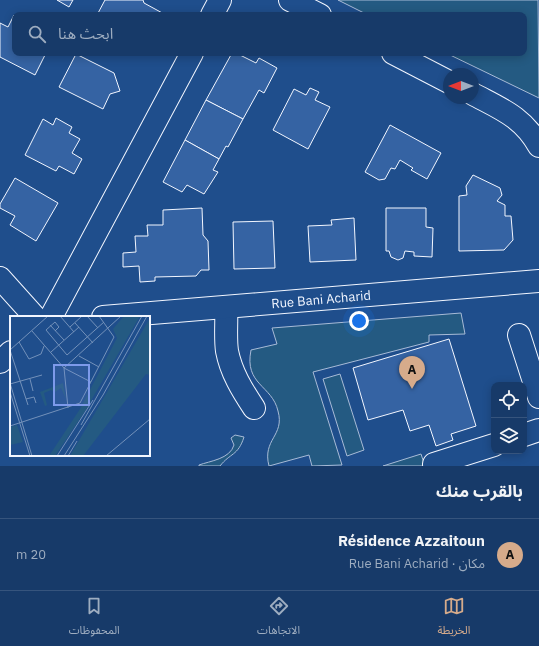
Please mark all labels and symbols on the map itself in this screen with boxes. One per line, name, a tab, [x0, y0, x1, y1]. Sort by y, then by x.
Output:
north arrow	[443, 68, 479, 104]
street label: Rue Bani Acharid	[271, 287, 372, 312]
your location	[349, 311, 369, 331]
inset map	[10, 316, 150, 456]
pin: A	[399, 356, 425, 389]

